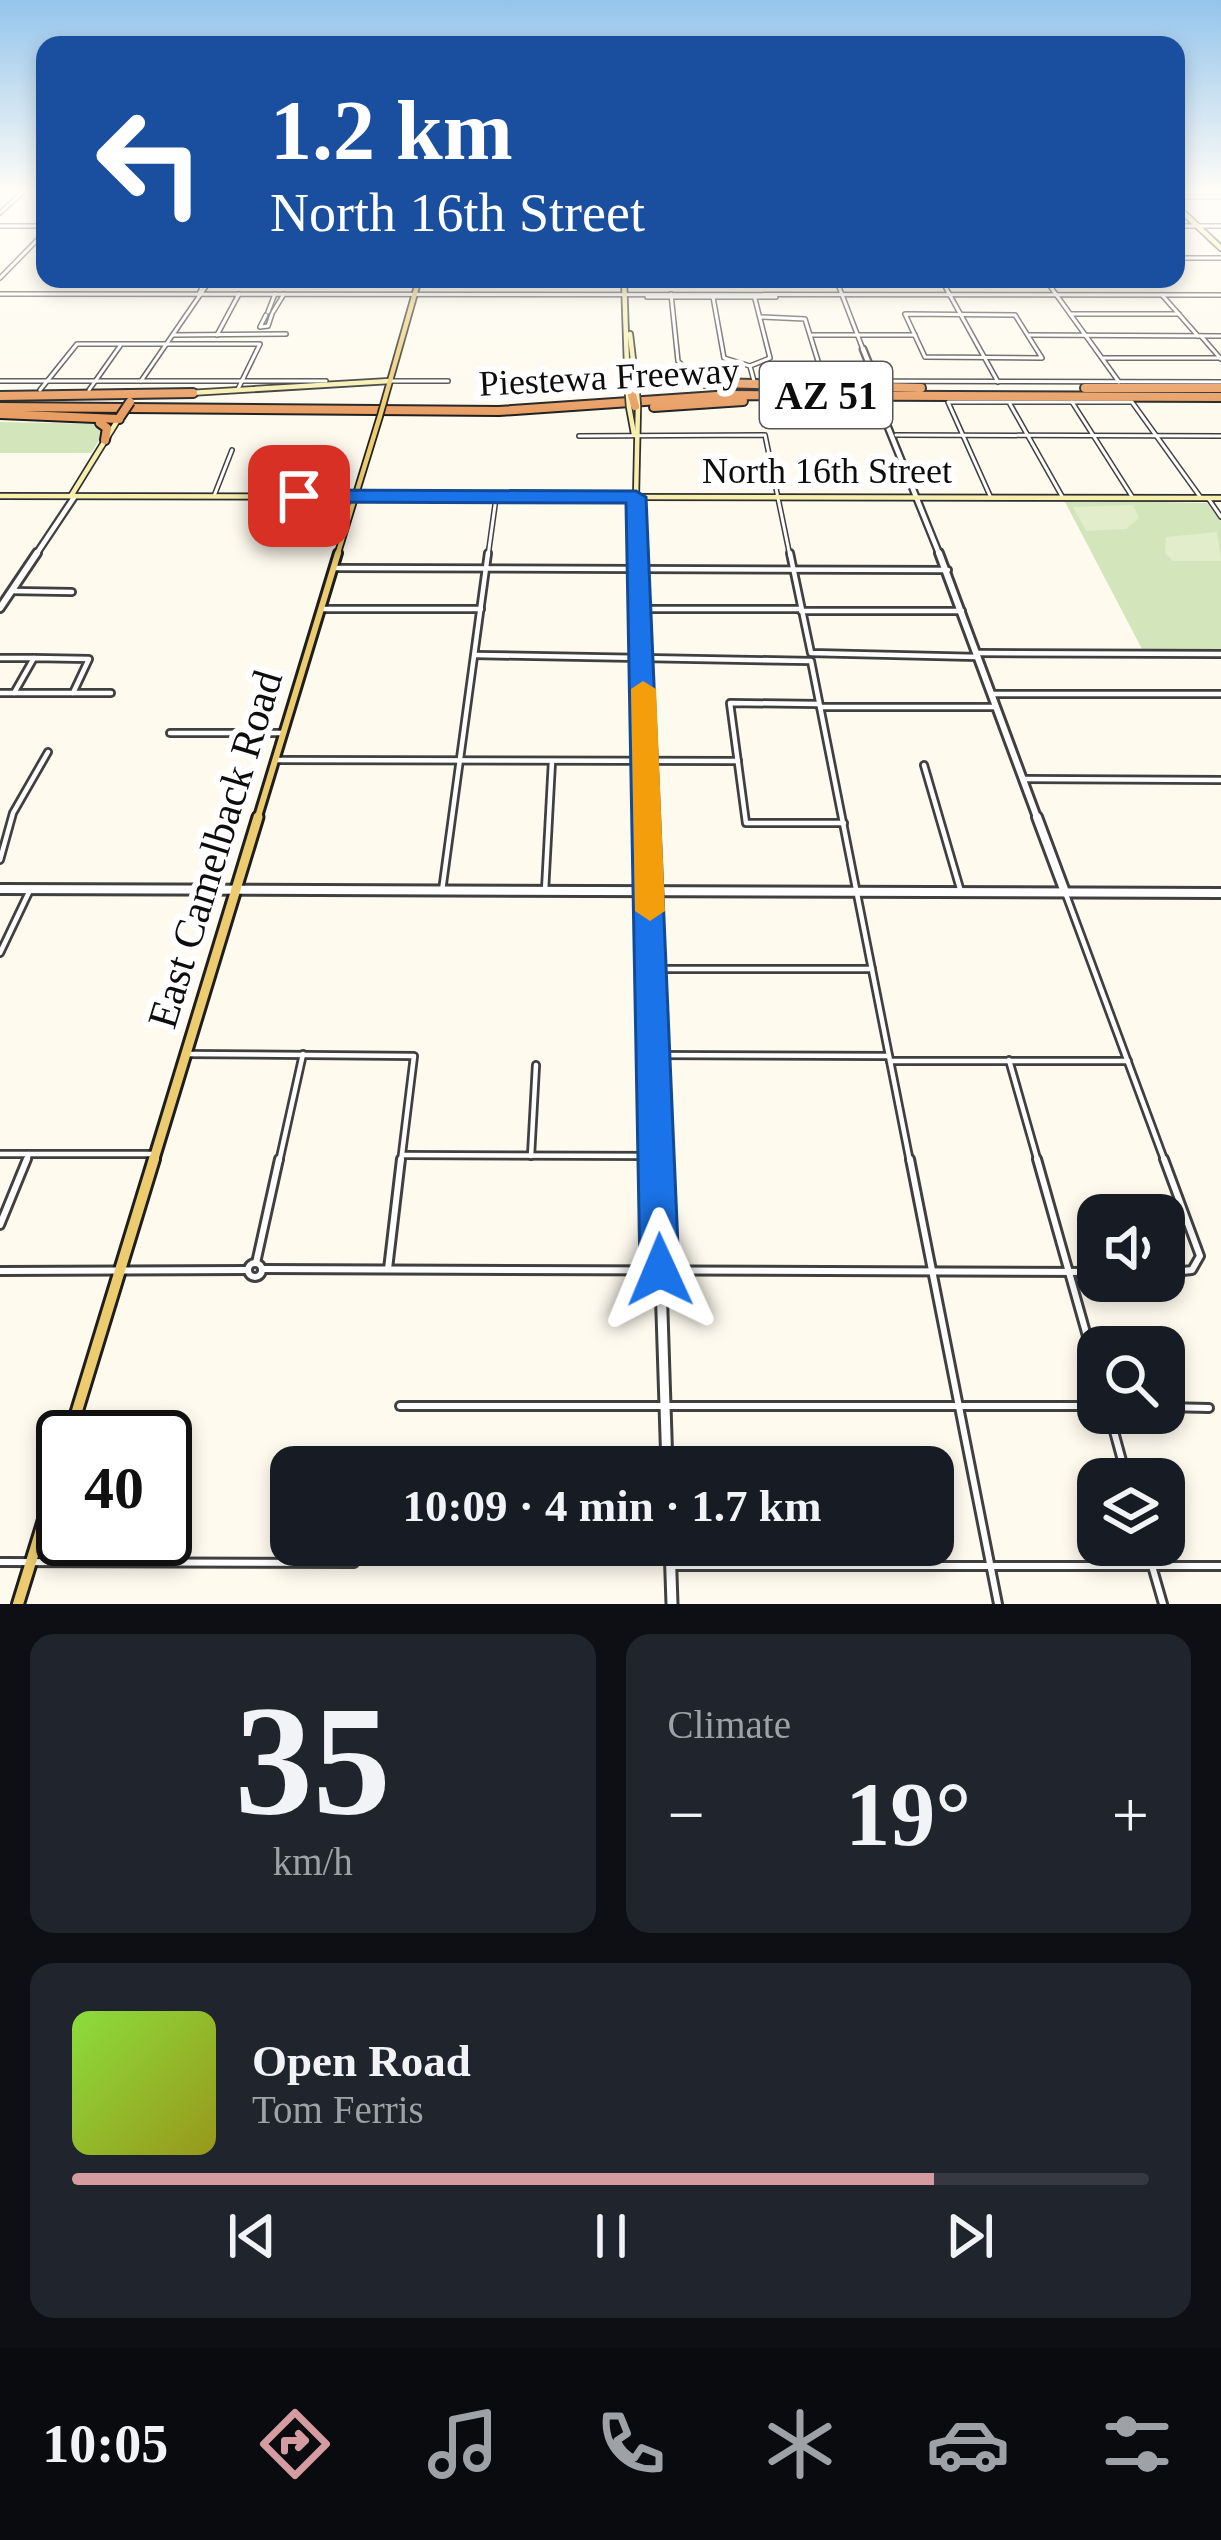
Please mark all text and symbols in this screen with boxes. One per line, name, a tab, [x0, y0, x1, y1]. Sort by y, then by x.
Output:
icon: left	[72, 84, 228, 240]
text: 1.2 km	[270, 84, 513, 177]
text: North 16th Street	[270, 183, 645, 243]
street label: Piestewa Freeway	[478, 350, 740, 404]
road number: AZ 51	[760, 362, 892, 428]
pin	[248, 445, 350, 547]
street label: North 16th Street	[702, 451, 952, 491]
icon: arrive	[266, 463, 332, 529]
street label: East Camelback Road	[139, 665, 291, 1033]
map controls	[1077, 1194, 1185, 1566]
button: sound	[1077, 1194, 1185, 1302]
position arrow	[597, 1207, 723, 1333]
button: search	[1077, 1326, 1185, 1434]
speed limit sign: 40	[36, 1410, 192, 1566]
button: layers	[1077, 1458, 1185, 1566]
text: 10:09 · 4 min · 1.7 km	[403, 1481, 821, 1531]
text: 35	[235, 1674, 391, 1847]
text: Climate	[668, 1703, 791, 1746]
text: 19°	[845, 1765, 971, 1864]
text: −	[668, 1778, 705, 1851]
text: +	[1112, 1778, 1149, 1851]
text: km/h	[273, 1840, 353, 1883]
text: Open Road	[252, 2036, 471, 2086]
text: Tom Ferris	[252, 2088, 424, 2131]
icon: previous	[219, 2203, 285, 2269]
icon: pause	[578, 2203, 644, 2269]
icon: next	[937, 2203, 1003, 2269]
icon: directions	[253, 2402, 337, 2486]
icon: music	[421, 2402, 505, 2486]
icon: phone	[589, 2402, 673, 2486]
icon: climate	[758, 2402, 842, 2486]
icon: car	[926, 2402, 1010, 2486]
icon: filters	[1095, 2402, 1179, 2486]
text: 10:05	[42, 2414, 168, 2474]

